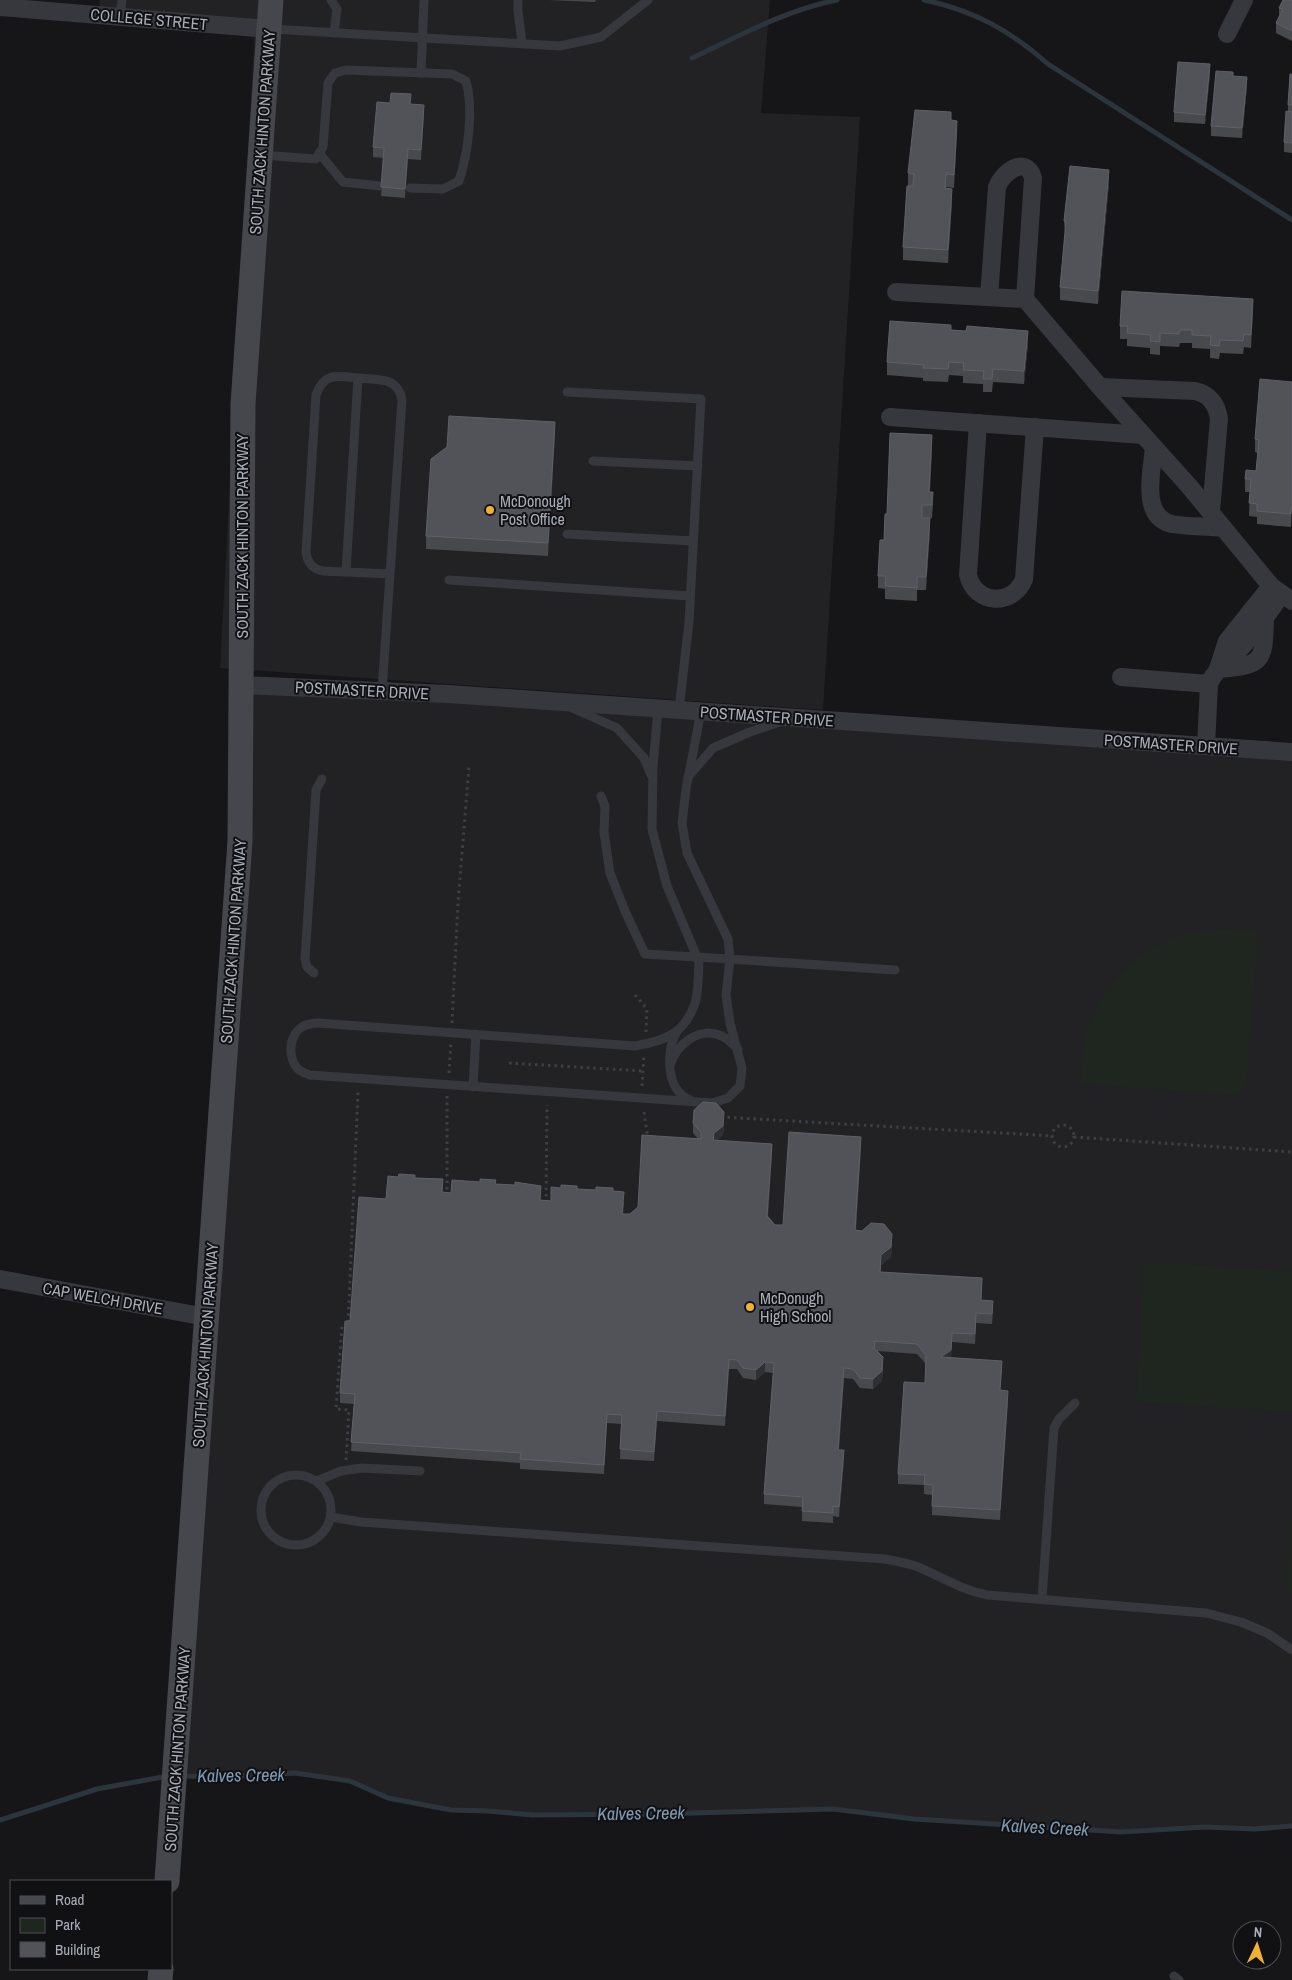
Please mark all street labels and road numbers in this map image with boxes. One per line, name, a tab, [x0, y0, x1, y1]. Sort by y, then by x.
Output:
street label: COLLEGE STREET	[90, 3, 208, 35]
street label: SOUTH ZACK HINTON PARKWAY	[244, 29, 280, 235]
street label: SOUTH ZACK HINTON PARKWAY	[231, 433, 253, 639]
street label: POSTMASTER DRIVE	[294, 676, 430, 704]
street label: POSTMASTER DRIVE	[699, 700, 835, 732]
street label: POSTMASTER DRIVE	[1103, 728, 1239, 760]
street label: SOUTH ZACK HINTON PARKWAY	[215, 838, 251, 1044]
street label: SOUTH ZACK HINTON PARKWAY	[187, 1242, 223, 1448]
street label: CAP WELCH DRIVE	[41, 1277, 165, 1319]
street label: SOUTH ZACK HINTON PARKWAY	[159, 1646, 195, 1852]

